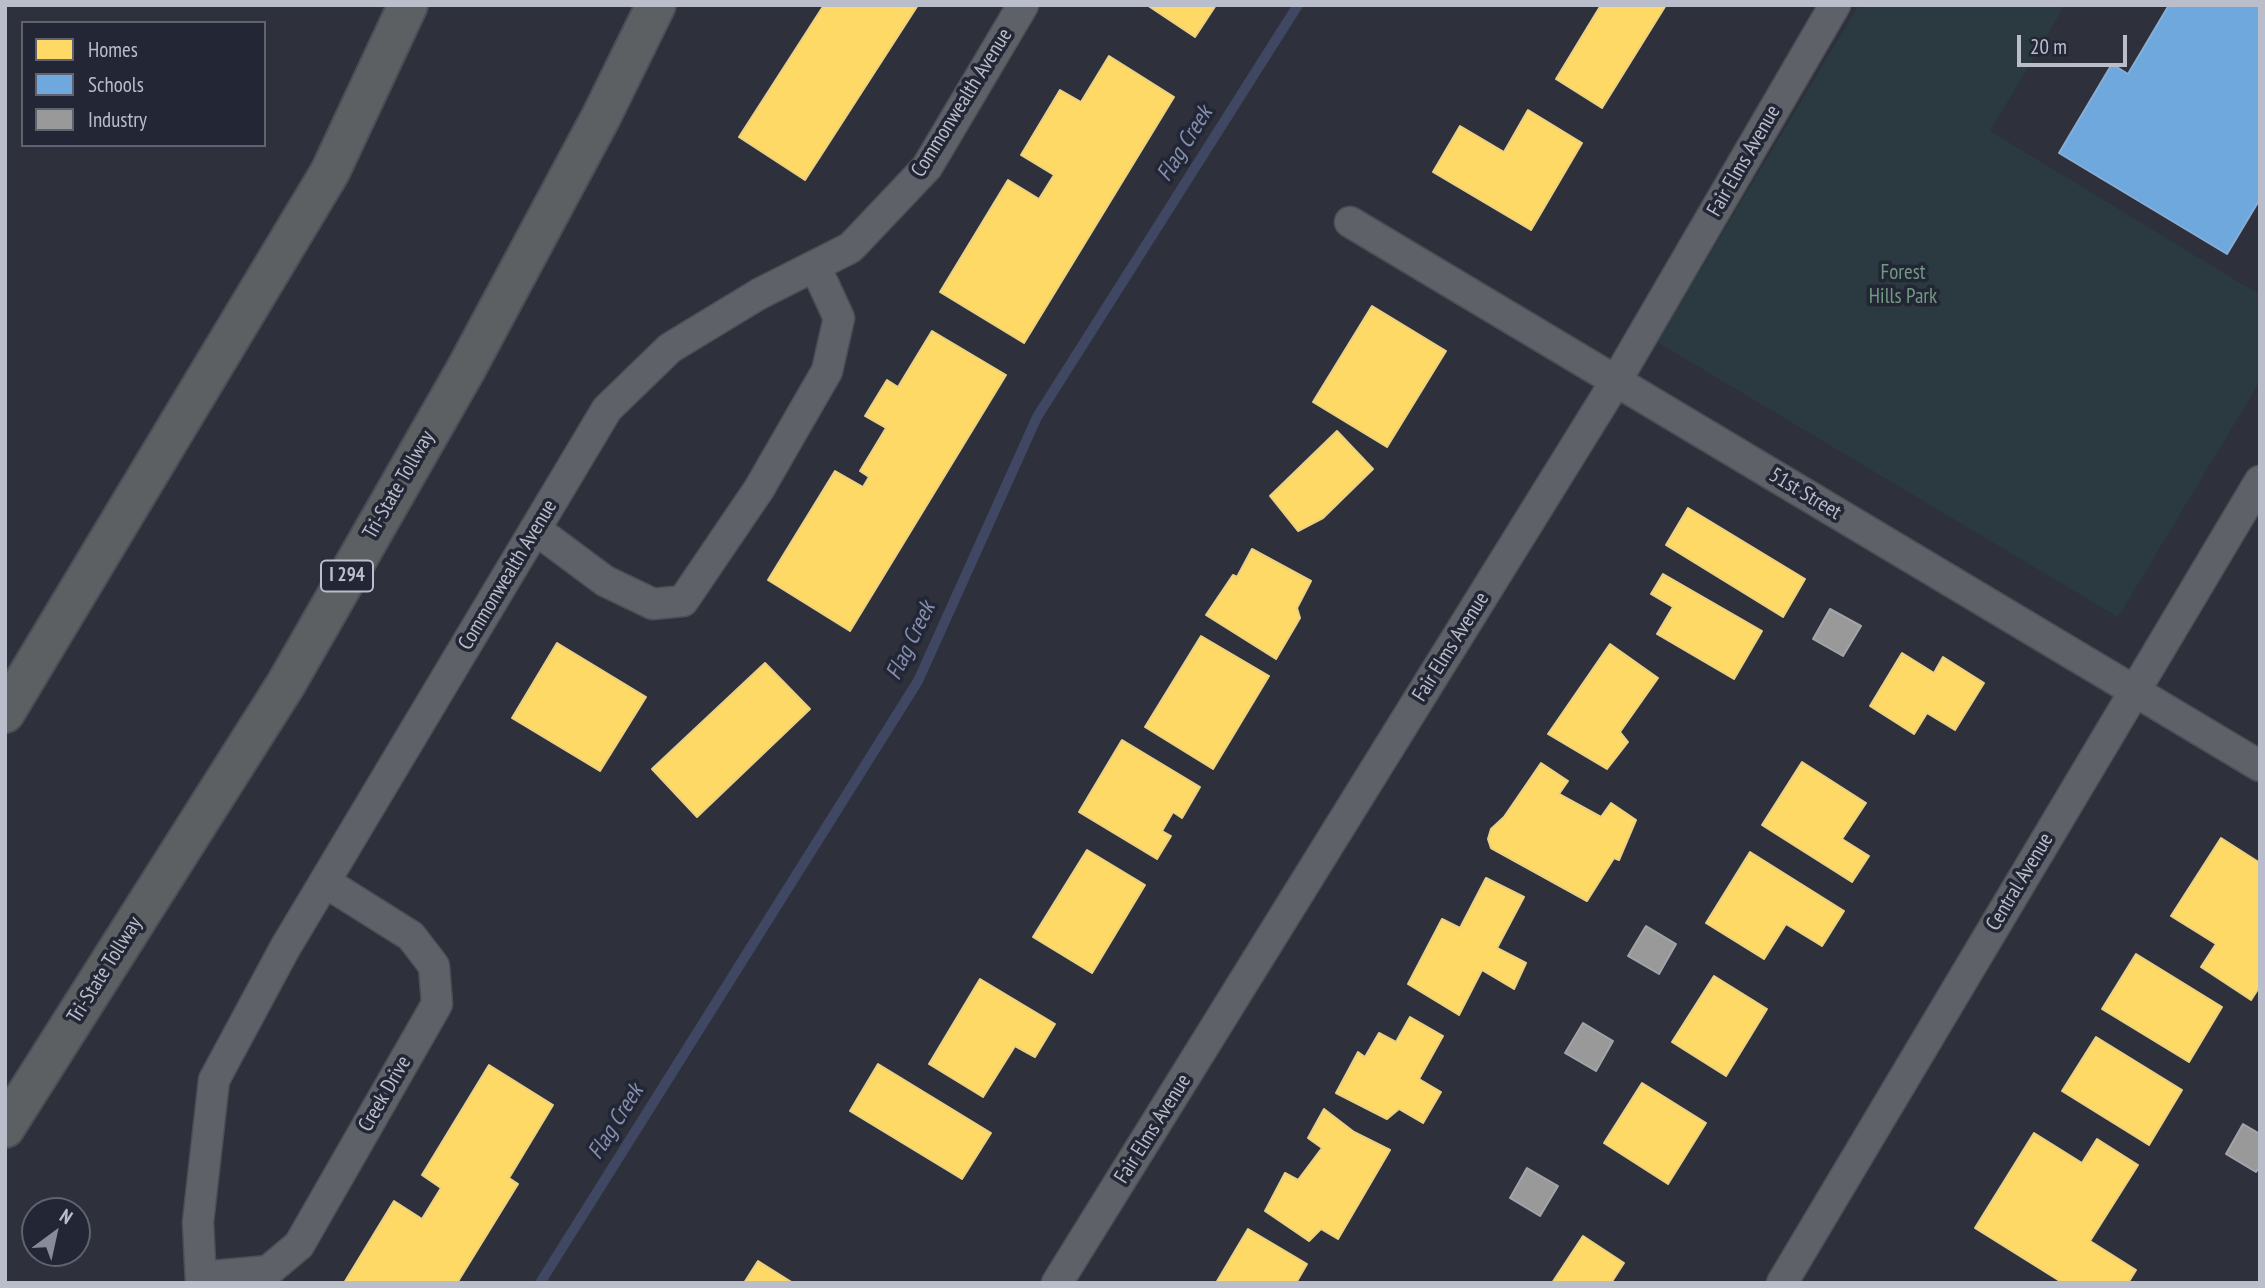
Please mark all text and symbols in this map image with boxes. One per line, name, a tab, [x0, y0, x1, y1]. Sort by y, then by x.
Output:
legend	[21, 21, 266, 147]
scale bar	[2020, 21, 2130, 65]
street label: Commonwealth Avenue	[906, 24, 1018, 182]
text: 20 m	[2030, 33, 2067, 60]
text: Homes	[88, 36, 138, 63]
text: Schools	[88, 71, 144, 98]
water label: Flag Creek	[1151, 101, 1219, 187]
street label: Fair Elms Avenue	[1702, 101, 1786, 221]
text: Industry	[88, 106, 147, 133]
park label: Forest Hills Park	[1869, 260, 1937, 310]
street label: Tri-State Tollway	[358, 426, 440, 544]
street label: 51st Street	[1764, 463, 1846, 525]
street label: Commonwealth Avenue	[453, 495, 563, 655]
road number: I 294	[321, 561, 373, 592]
street label: Fair Elms Avenue	[1407, 588, 1495, 706]
water label: Flag Creek	[880, 598, 942, 684]
street label: Central Avenue	[1981, 829, 2059, 935]
street label: Tri-State Tollway	[62, 912, 148, 1028]
street label: Creek Drive	[353, 1052, 417, 1136]
street label: Fair Elms Avenue	[1109, 1070, 1197, 1188]
water label: Flag Creek	[582, 1079, 650, 1165]
north arrow	[21, 1197, 91, 1267]
text: N	[56, 1203, 77, 1229]

